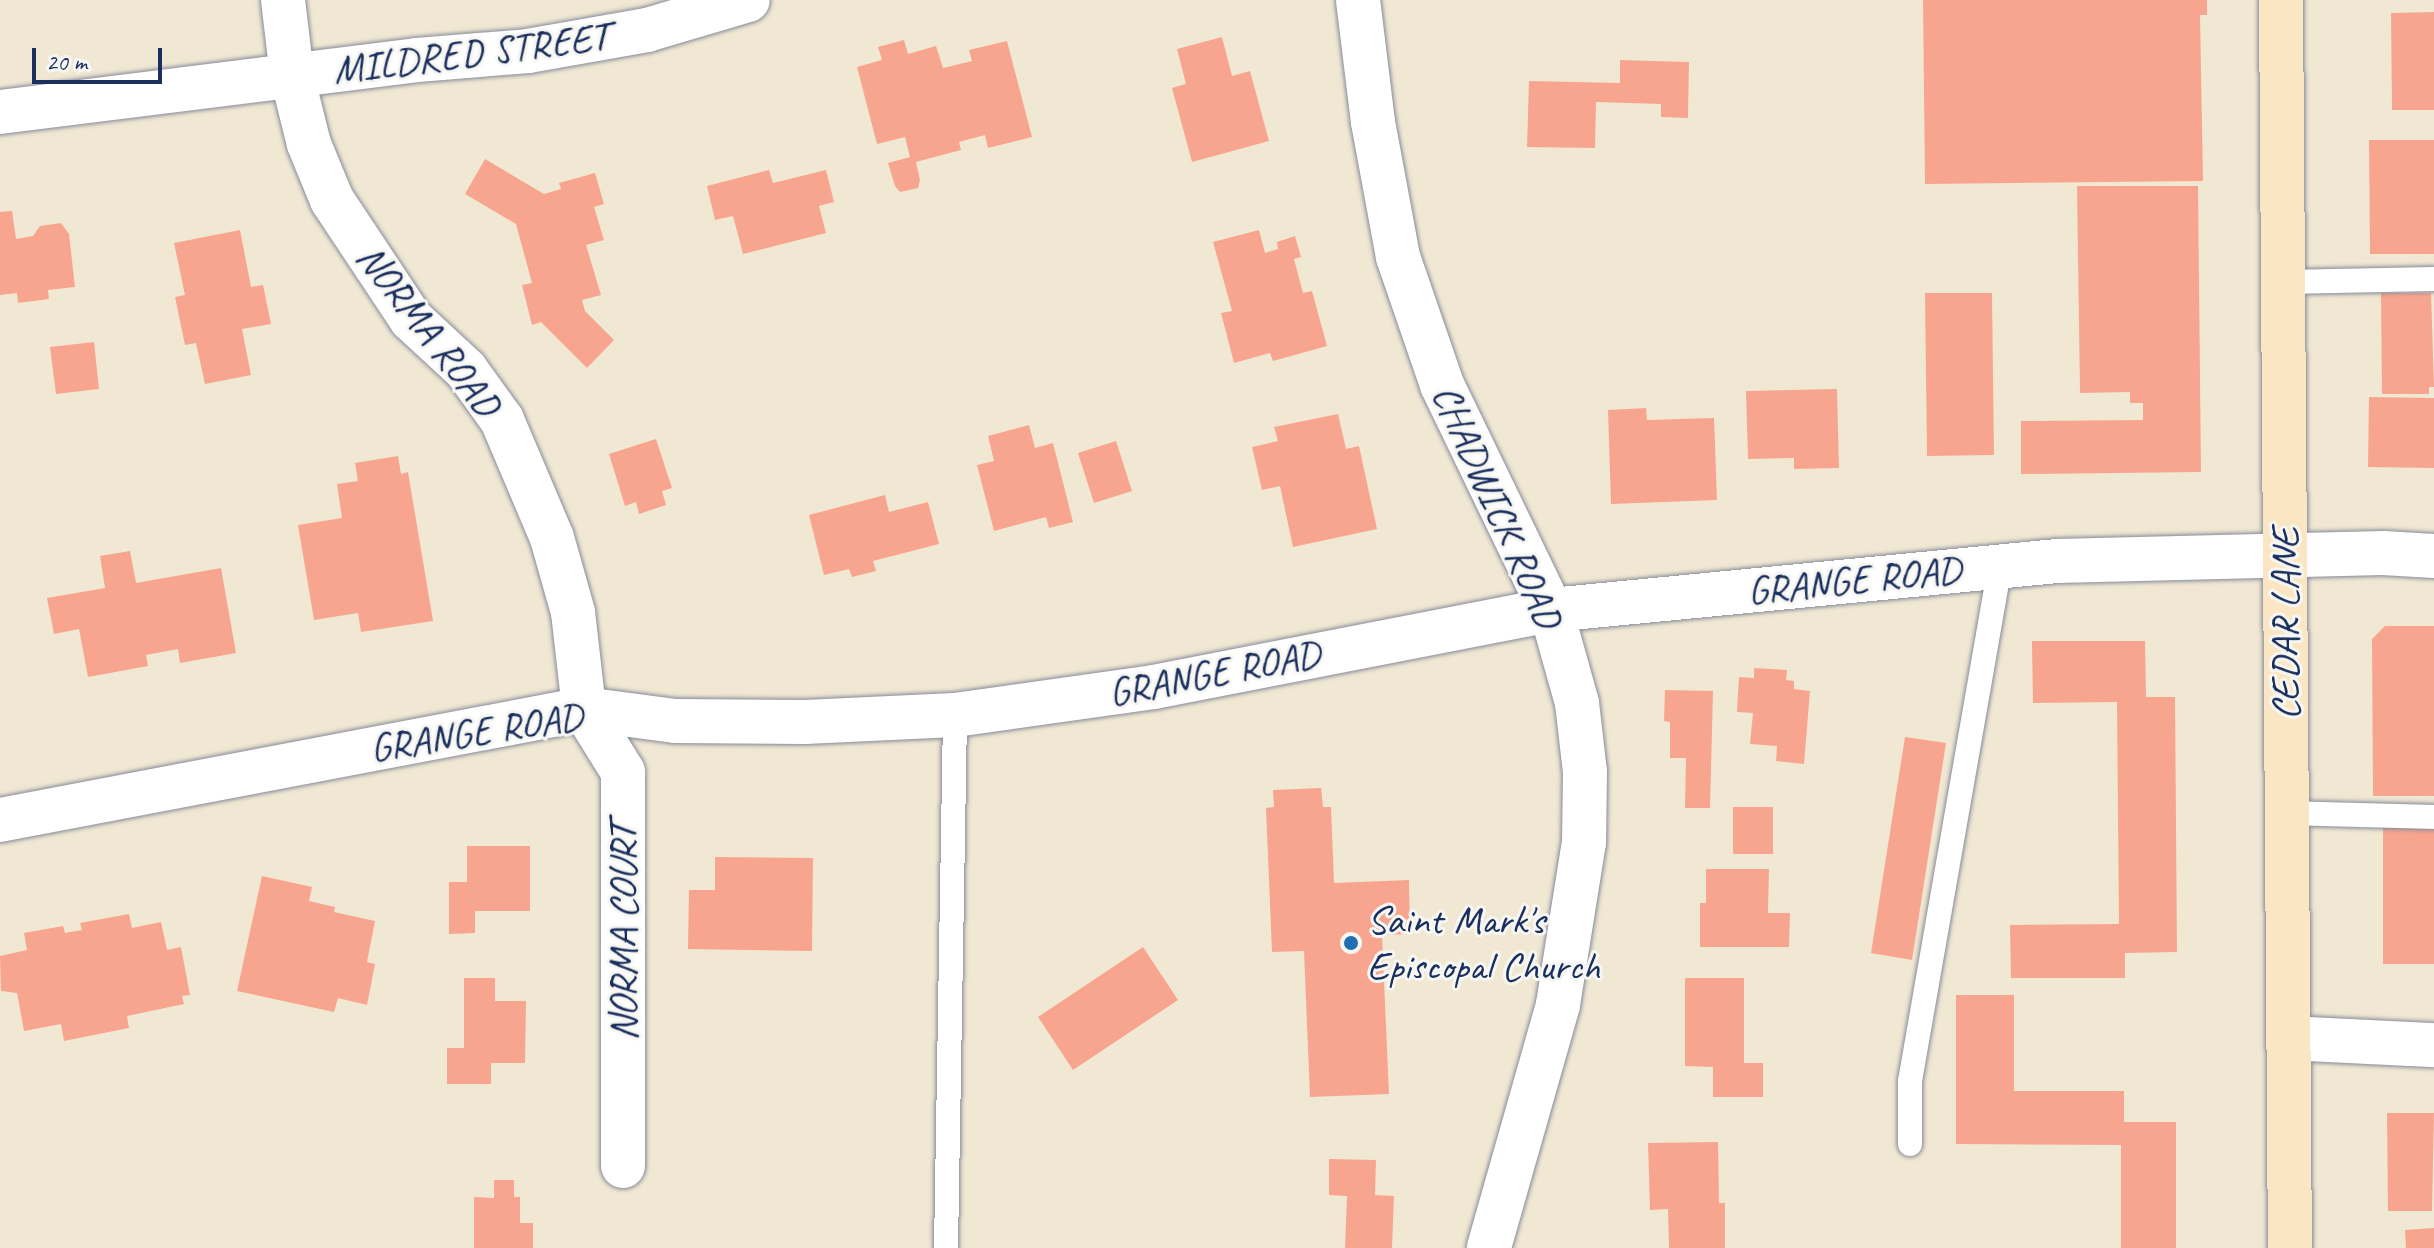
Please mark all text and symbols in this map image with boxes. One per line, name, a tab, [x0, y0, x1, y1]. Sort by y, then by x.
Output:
street label: MILDRED STREET	[330, 12, 612, 94]
scale bar	[36, 32, 166, 82]
text: 20 m	[46, 47, 87, 77]
street label: NORMA ROAD	[347, 234, 511, 426]
street label: CHADWICK ROAD	[1423, 377, 1573, 635]
street label: CEDAR LANE	[2261, 527, 2309, 721]
street label: GRANGE ROAD	[1744, 545, 1964, 615]
street label: GRANGE ROAD	[1104, 629, 1324, 717]
street label: GRANGE ROAD	[366, 691, 586, 773]
street label: NORMA COURT	[599, 823, 647, 1041]
place label: Saint Mark's Episcopal Church	[1367, 896, 1602, 990]
marker: Saint Mark's Episcopal Church	[1342, 934, 1360, 952]

